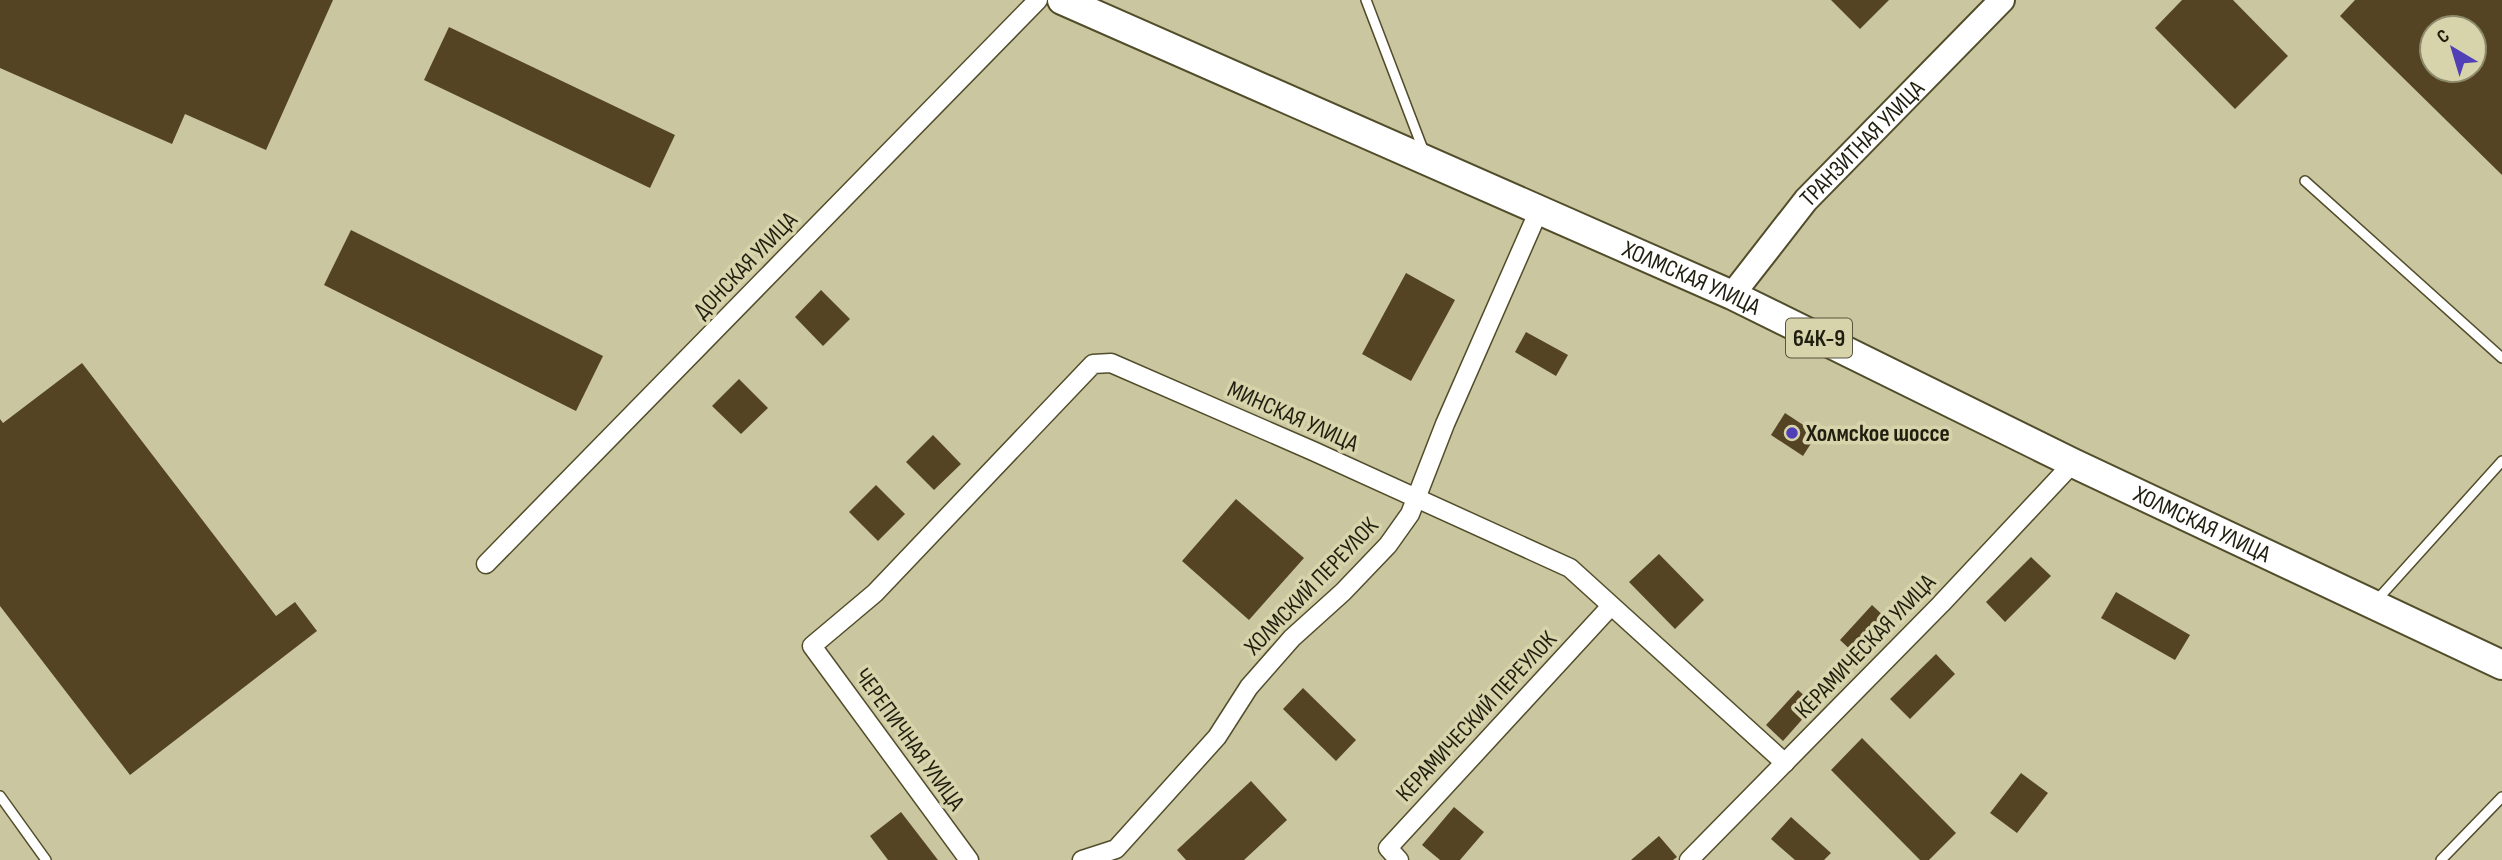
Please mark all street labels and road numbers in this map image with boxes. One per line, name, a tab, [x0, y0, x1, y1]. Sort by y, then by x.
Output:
street label: ТРАНЗИТНАЯ УЛИЦА	[1794, 74, 1931, 213]
street label: ДОНСКАЯ УЛИЦА	[687, 205, 804, 325]
street label: ХОЛМСКАЯ УЛИЦА	[1617, 234, 1766, 322]
road number: 64К-9	[1786, 318, 1852, 358]
street label: МИНСКАЯ УЛИЦА	[1223, 375, 1363, 459]
street label: ХОЛМСКАЯ УЛИЦА	[2128, 479, 2276, 569]
street label: ХОЛМСКИЙ ПЕРЕУЛОК	[1238, 511, 1384, 662]
street label: КЕРАМИЧЕСКАЯ УЛИЦА	[1789, 567, 1942, 725]
street label: КЕРАМИЧЕСКИЙ ПЕРЕУЛОК	[1390, 625, 1563, 807]
street label: ЧЕРЕПИЧНАЯ УЛИЦА	[848, 662, 971, 817]

